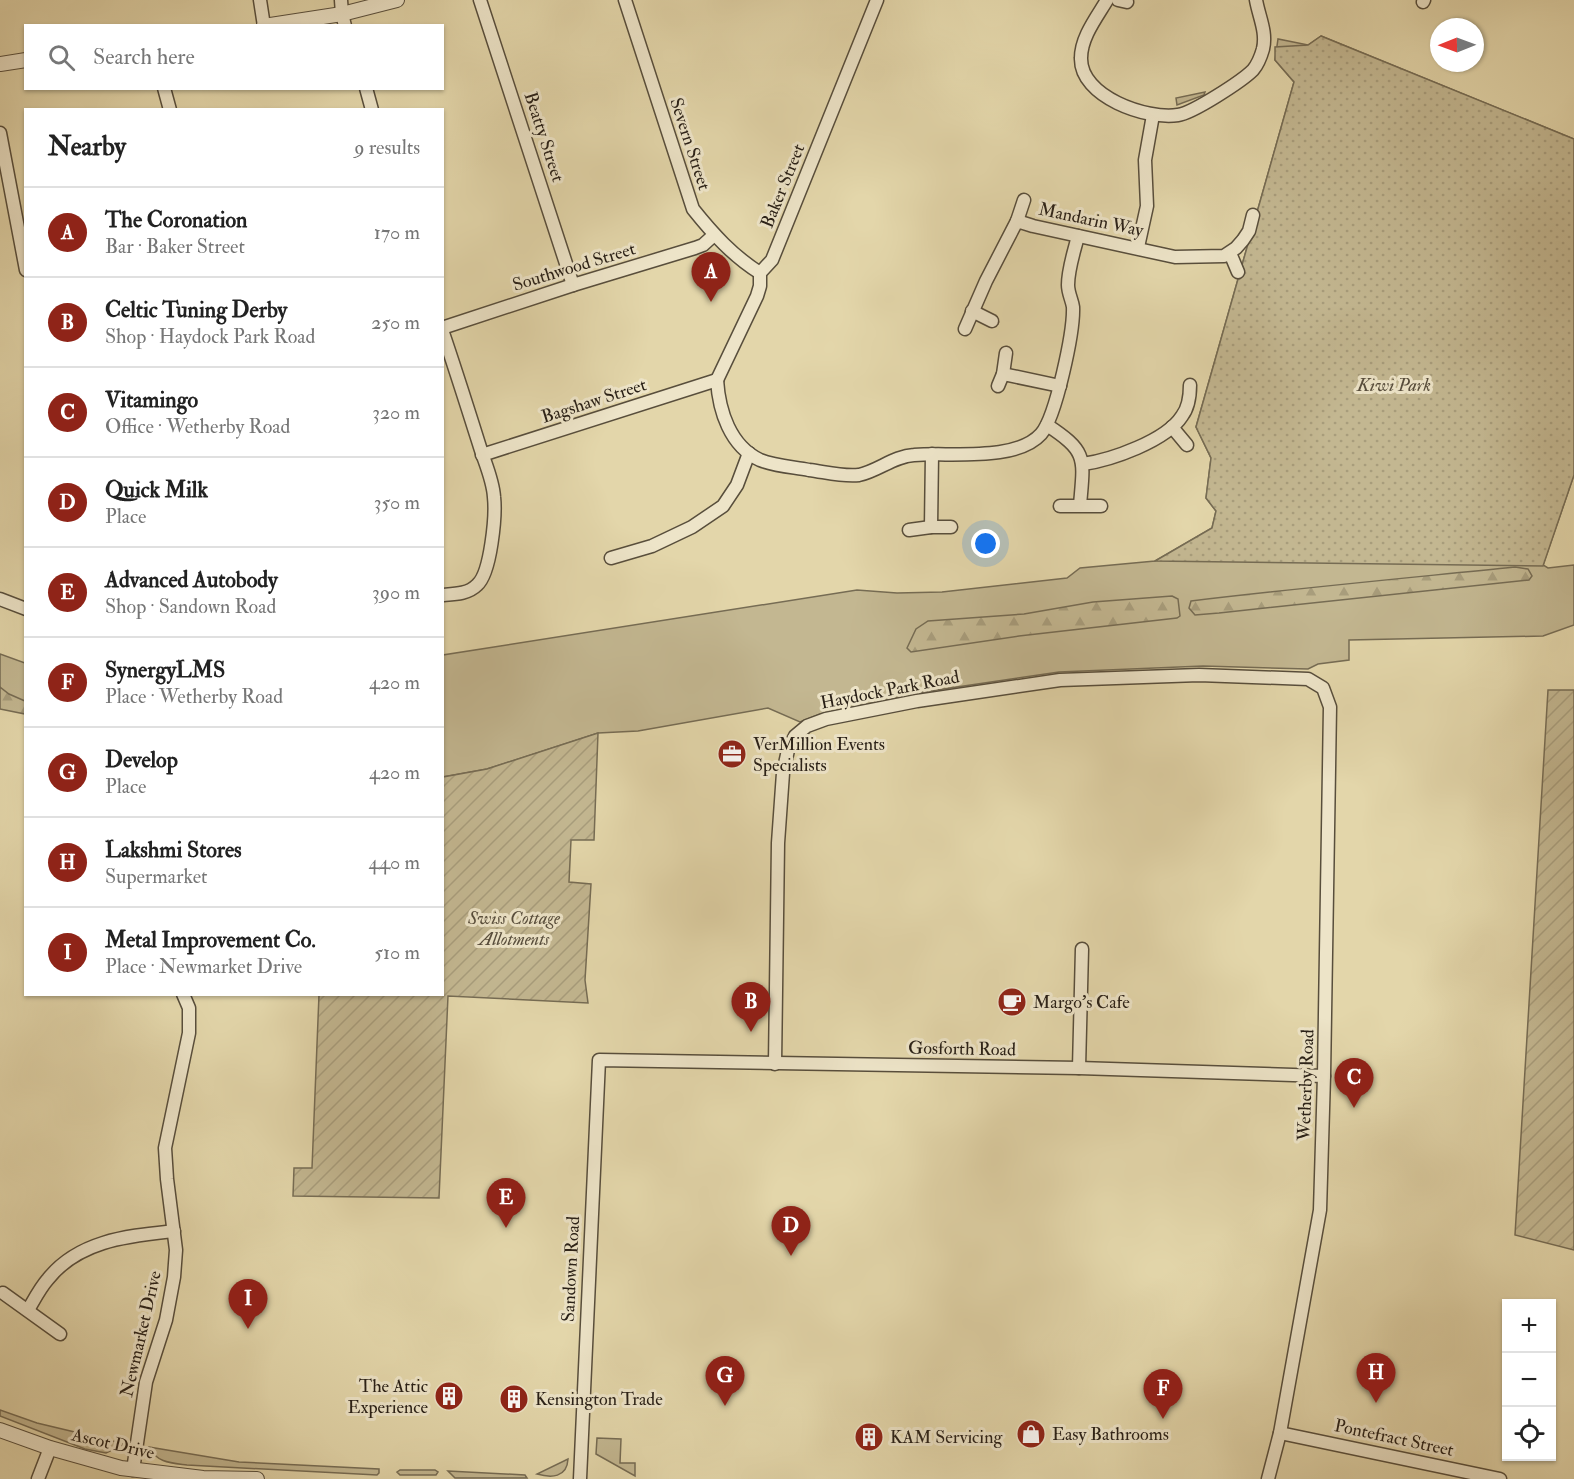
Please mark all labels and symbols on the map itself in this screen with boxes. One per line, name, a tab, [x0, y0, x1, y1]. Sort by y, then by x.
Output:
north arrow	[1430, 18, 1484, 72]
street label: Beatty Street	[519, 89, 569, 185]
street label: Severn Street	[664, 95, 716, 193]
street label: Baker Street	[756, 140, 810, 232]
street label: Mandarin Way	[1036, 198, 1147, 243]
street label: Southwood Street	[510, 237, 638, 297]
pin: A	[692, 252, 730, 302]
street label: Bagshaw Street	[539, 373, 650, 429]
park label: Kiwi Park	[1356, 374, 1431, 397]
your location	[971, 529, 1000, 558]
street label: Haydock Park Road	[819, 665, 962, 715]
place label: VerMillion Events Specialists	[753, 733, 885, 777]
office icon: VerMillion Events Specialists	[716, 738, 748, 770]
park label: Swiss Cottage Allotments	[467, 907, 561, 951]
pin: B	[732, 982, 771, 1032]
cafe icon: Margo's Cafe	[996, 986, 1028, 1018]
place label: Margo's Cafe	[1033, 991, 1130, 1014]
street label: Wetherby Road	[1293, 1029, 1319, 1142]
street label: Gosforth Road	[908, 1037, 1016, 1061]
pin: C	[1334, 1058, 1374, 1108]
pin: E	[486, 1178, 526, 1228]
pin: D	[772, 1206, 810, 1256]
street label: Sandown Road	[557, 1215, 585, 1322]
street label: Newmarket Drive	[115, 1268, 167, 1399]
pin: I	[228, 1280, 268, 1329]
pin: H	[1356, 1354, 1396, 1403]
pin: G	[706, 1356, 744, 1406]
pin: F	[1144, 1370, 1182, 1419]
place label: The Attic Experience	[347, 1375, 428, 1419]
building icon: The Attic Experience	[433, 1380, 465, 1412]
building icon: Kensington Trade	[498, 1383, 530, 1415]
place label: Kensington Trade	[535, 1388, 663, 1411]
street label: Pontefract Street	[1332, 1414, 1456, 1462]
shop icon: Easy Bathrooms	[1015, 1418, 1047, 1450]
building icon: KAM Servicing	[853, 1421, 885, 1453]
street label: Ascot Drive	[68, 1423, 157, 1465]
place label: Easy Bathrooms	[1052, 1423, 1169, 1446]
place label: KAM Servicing	[890, 1426, 1003, 1449]

